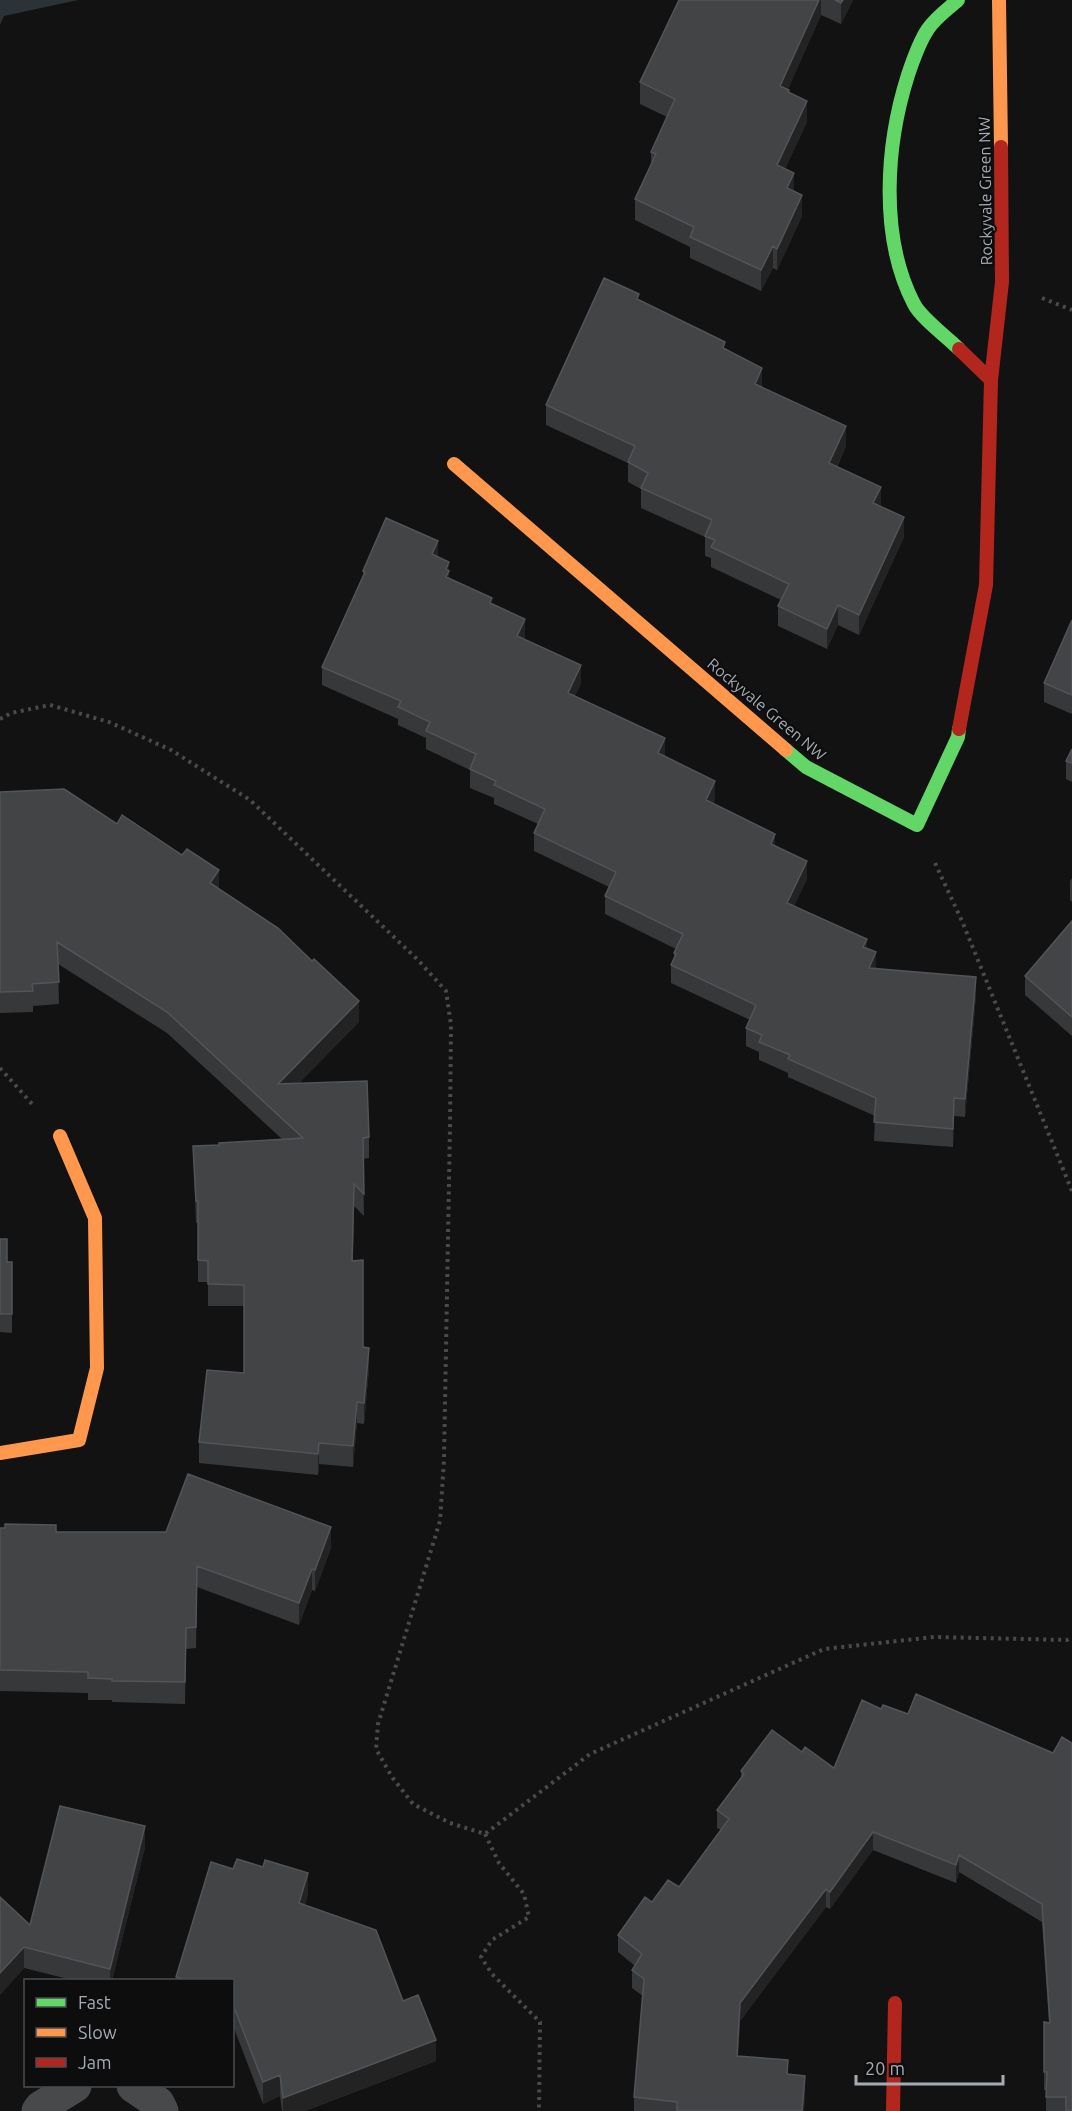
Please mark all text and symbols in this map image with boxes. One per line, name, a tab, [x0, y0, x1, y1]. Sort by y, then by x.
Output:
street label: Rockyvale Green NW	[975, 116, 995, 266]
street label: Rockyvale Green NW	[704, 654, 830, 764]
legend	[24, 1979, 234, 2087]
text: Fast	[78, 1992, 111, 2012]
text: Slow	[78, 2022, 117, 2042]
scale bar	[856, 2048, 1003, 2086]
text: Jam	[78, 2052, 112, 2072]
text: 20 m	[865, 2058, 905, 2078]

